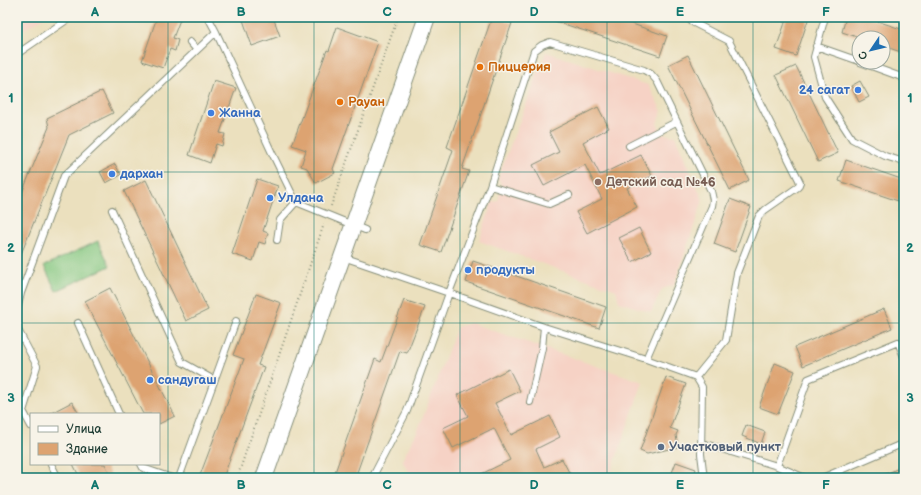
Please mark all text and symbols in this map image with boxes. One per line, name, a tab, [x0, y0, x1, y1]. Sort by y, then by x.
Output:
text: A	[90, 4, 99, 20]
text: B	[236, 4, 246, 20]
text: C	[382, 4, 392, 20]
text: D	[529, 4, 539, 20]
text: E	[676, 4, 685, 20]
text: F	[822, 4, 830, 20]
north arrow	[851, 30, 891, 70]
text: С	[856, 48, 871, 62]
place label: Пиццерия	[488, 59, 551, 75]
marker: Пиццерия	[475, 62, 485, 72]
place label: 24 сагат	[799, 82, 851, 98]
marker: 24 сагат	[853, 85, 863, 95]
text: 1	[8, 90, 14, 106]
text: 1	[907, 90, 913, 106]
place label: Рауан	[348, 94, 385, 110]
marker: Рауан	[335, 97, 345, 107]
place label: Жанна	[219, 105, 261, 121]
marker: Жанна	[206, 108, 216, 118]
place label: дархан	[119, 166, 163, 182]
marker: дархан	[107, 169, 117, 179]
place label: Детский сад №46	[606, 174, 716, 190]
marker: Детский сад №46	[593, 177, 603, 187]
place label: Улдана	[278, 190, 324, 206]
marker: Улдана	[265, 193, 275, 203]
text: 2	[7, 240, 15, 256]
text: 2	[906, 240, 914, 256]
place label: продукты	[476, 262, 535, 278]
marker: продукты	[463, 265, 473, 275]
place label: сандугаш	[158, 372, 217, 388]
marker: сандугаш	[145, 375, 155, 385]
text: 3	[7, 390, 15, 406]
text: 3	[906, 390, 914, 406]
legend	[30, 413, 160, 465]
text: Улица	[66, 422, 102, 437]
place label: Участковый пункт	[669, 439, 782, 455]
text: Здание	[66, 442, 108, 457]
marker: Участковый пункт	[656, 442, 666, 452]
text: A	[90, 477, 99, 493]
text: B	[236, 477, 246, 493]
text: C	[382, 477, 392, 493]
text: D	[529, 477, 539, 493]
text: E	[676, 477, 685, 493]
text: F	[822, 477, 830, 493]

